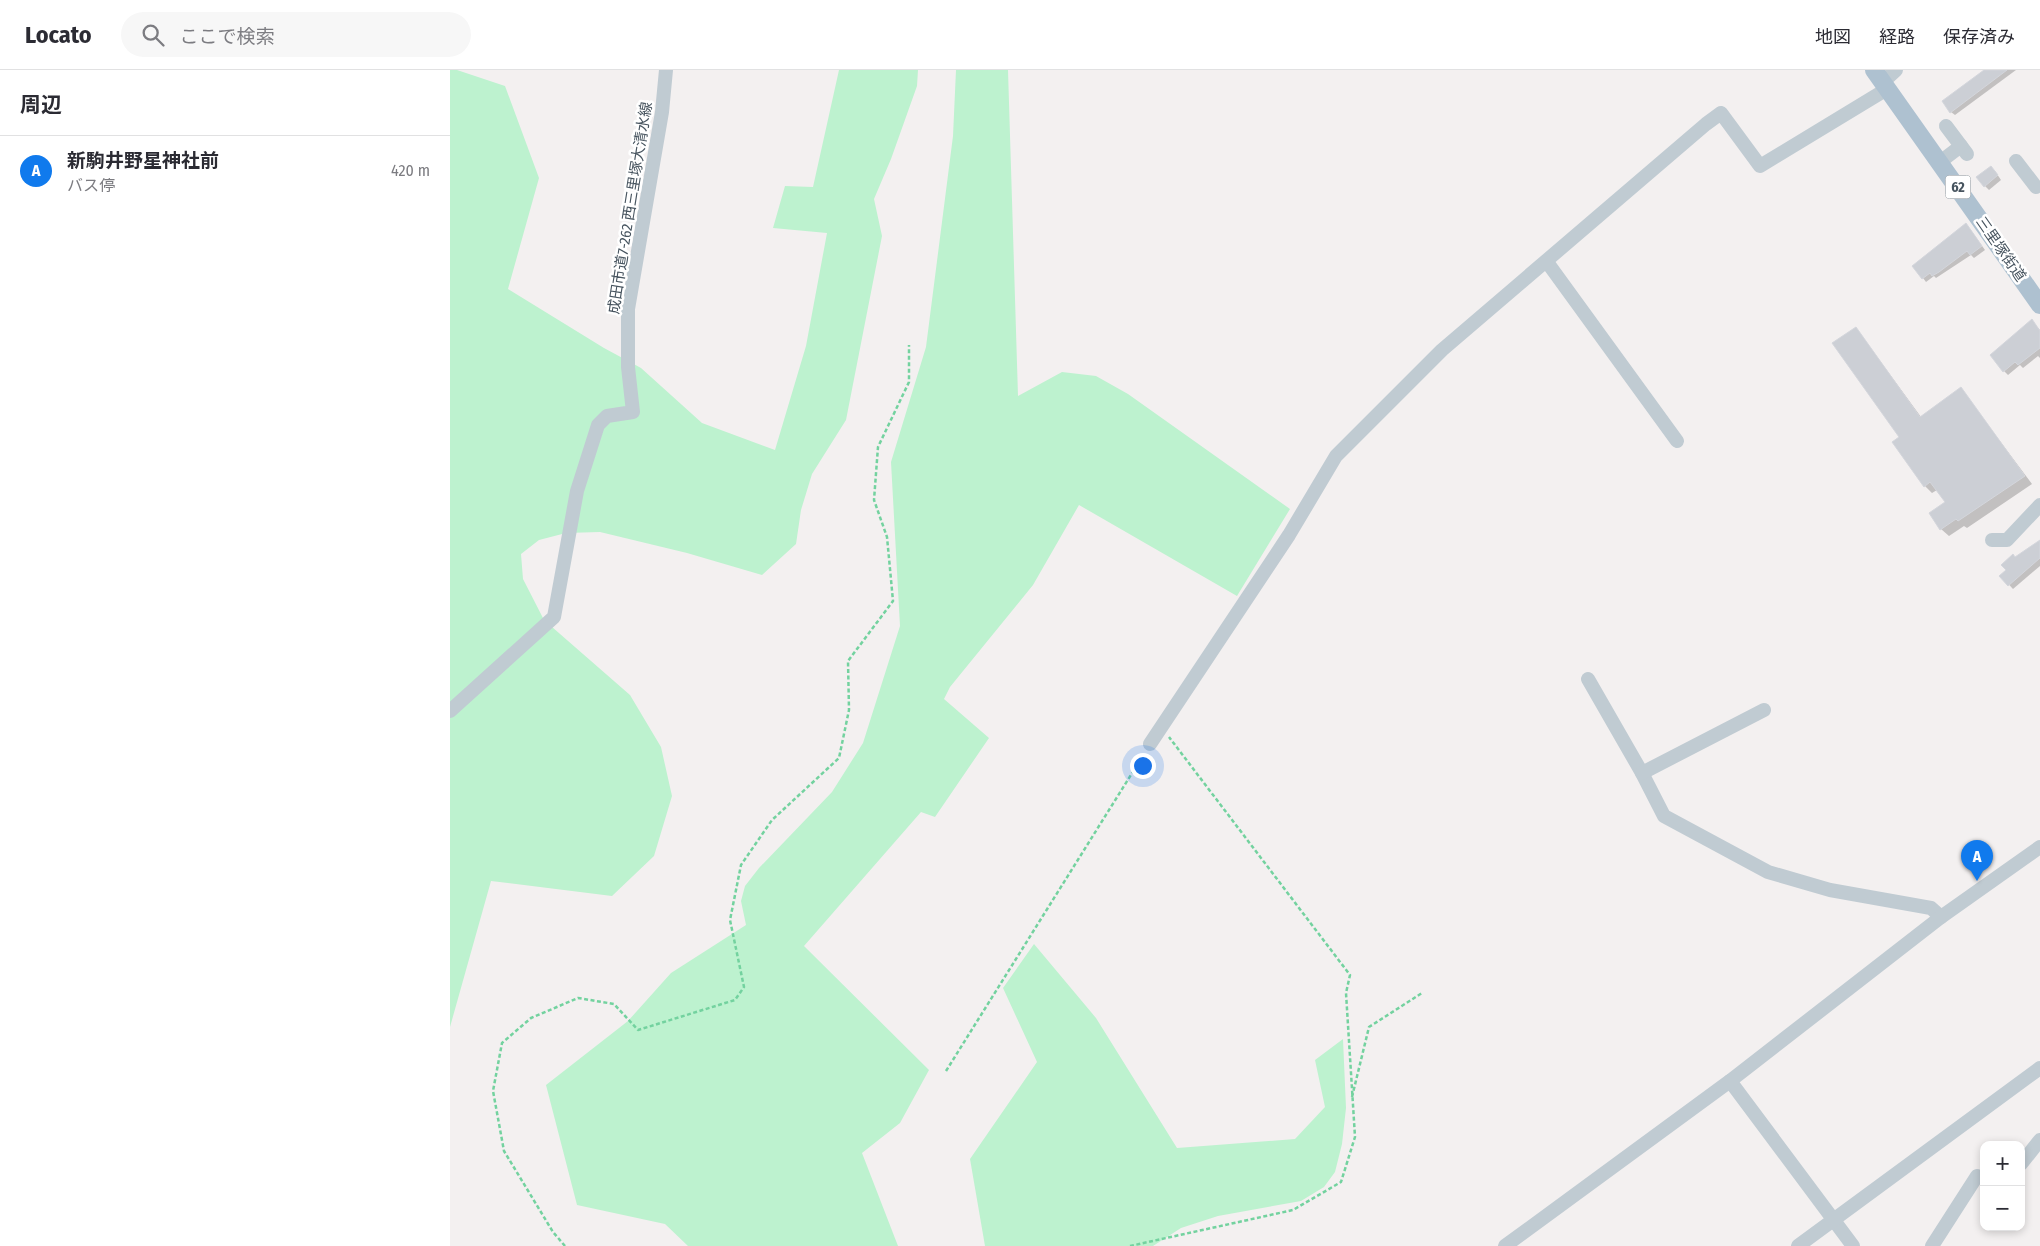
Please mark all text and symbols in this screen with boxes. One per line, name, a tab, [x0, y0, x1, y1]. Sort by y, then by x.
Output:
search box	[121, 12, 471, 57]
text: Locato	[25, 21, 91, 49]
icon: search	[139, 21, 167, 49]
text: ここで検索	[179, 25, 275, 48]
text: 地図	[1815, 26, 1851, 48]
text: 経路	[1879, 26, 1915, 48]
text: 保存済み	[1943, 26, 2015, 48]
text: 周辺	[20, 92, 62, 118]
street label: 成田市道7-262 西三里塚大清水線	[604, 101, 656, 315]
text: 新駒井野星神社前	[67, 149, 219, 172]
text: A	[32, 161, 40, 180]
text: 420 m	[391, 161, 430, 180]
road number: 62	[1946, 175, 1970, 198]
text: バス停	[67, 176, 115, 195]
street label: 三里塚街道	[1972, 213, 2030, 285]
your location	[1130, 753, 1156, 779]
pin: A	[1961, 840, 1993, 881]
map controls	[1980, 1141, 2025, 1231]
button: +	[1980, 1141, 2025, 1186]
button: −	[1980, 1186, 2025, 1231]

